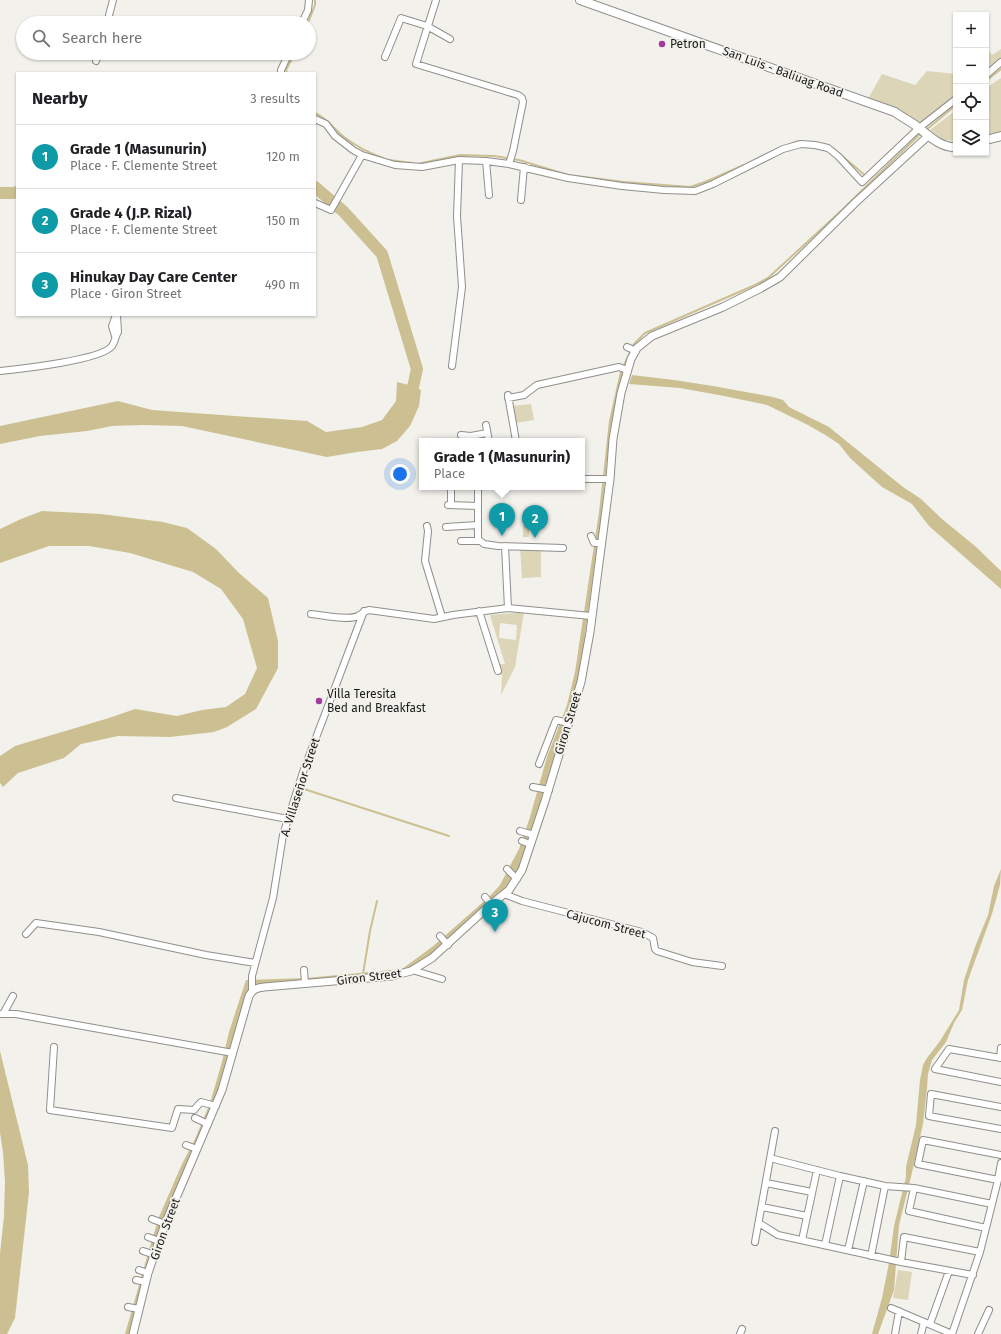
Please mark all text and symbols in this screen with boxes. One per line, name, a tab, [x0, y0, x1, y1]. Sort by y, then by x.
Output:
map controls	[953, 12, 989, 156]
button: +	[953, 12, 989, 48]
search box	[16, 16, 316, 60]
icon: search	[30, 27, 52, 49]
text: Search here	[62, 29, 142, 47]
place label: Petron	[670, 37, 706, 51]
marker: Petron	[657, 39, 667, 49]
street label: San Luis - Baliuag Road	[721, 44, 845, 100]
button: −	[953, 48, 989, 84]
button: locate	[953, 84, 989, 120]
text: Nearby	[32, 88, 87, 109]
text: 3 results	[250, 91, 300, 106]
button: layers	[953, 120, 989, 156]
text: Grade 1 (Masunurin)	[70, 140, 206, 158]
text: 1	[42, 149, 48, 164]
text: 120 m	[266, 149, 300, 164]
text: Place · F. Clemente Street	[70, 158, 217, 173]
text: Grade 4 (J.P. Rizal)	[70, 204, 192, 222]
text: 2	[42, 213, 48, 228]
text: 150 m	[266, 213, 300, 228]
text: Place · F. Clemente Street	[70, 222, 217, 237]
text: Hinukay Day Care Center	[70, 268, 237, 286]
text: 3	[42, 277, 48, 292]
text: 490 m	[265, 277, 300, 292]
text: Place · Giron Street	[70, 286, 182, 301]
popup	[419, 438, 585, 490]
text: Grade 1 (Masunurin)	[434, 448, 570, 466]
your location	[390, 464, 410, 484]
text: Place	[434, 466, 465, 481]
pin: 1	[489, 503, 515, 536]
pin: 2	[522, 505, 548, 538]
place label: Villa Teresita Bed and Breakfast	[327, 687, 427, 715]
street label: Giron Street	[552, 689, 584, 756]
marker: Villa Teresita Bed and Breakfast	[314, 696, 324, 706]
street label: A. Villaseñor Street	[277, 735, 323, 838]
pin: 3	[482, 899, 508, 932]
street label: Cajucom Street	[565, 907, 648, 942]
street label: Giron Street	[336, 966, 403, 988]
street label: Giron Street	[147, 1195, 183, 1262]

